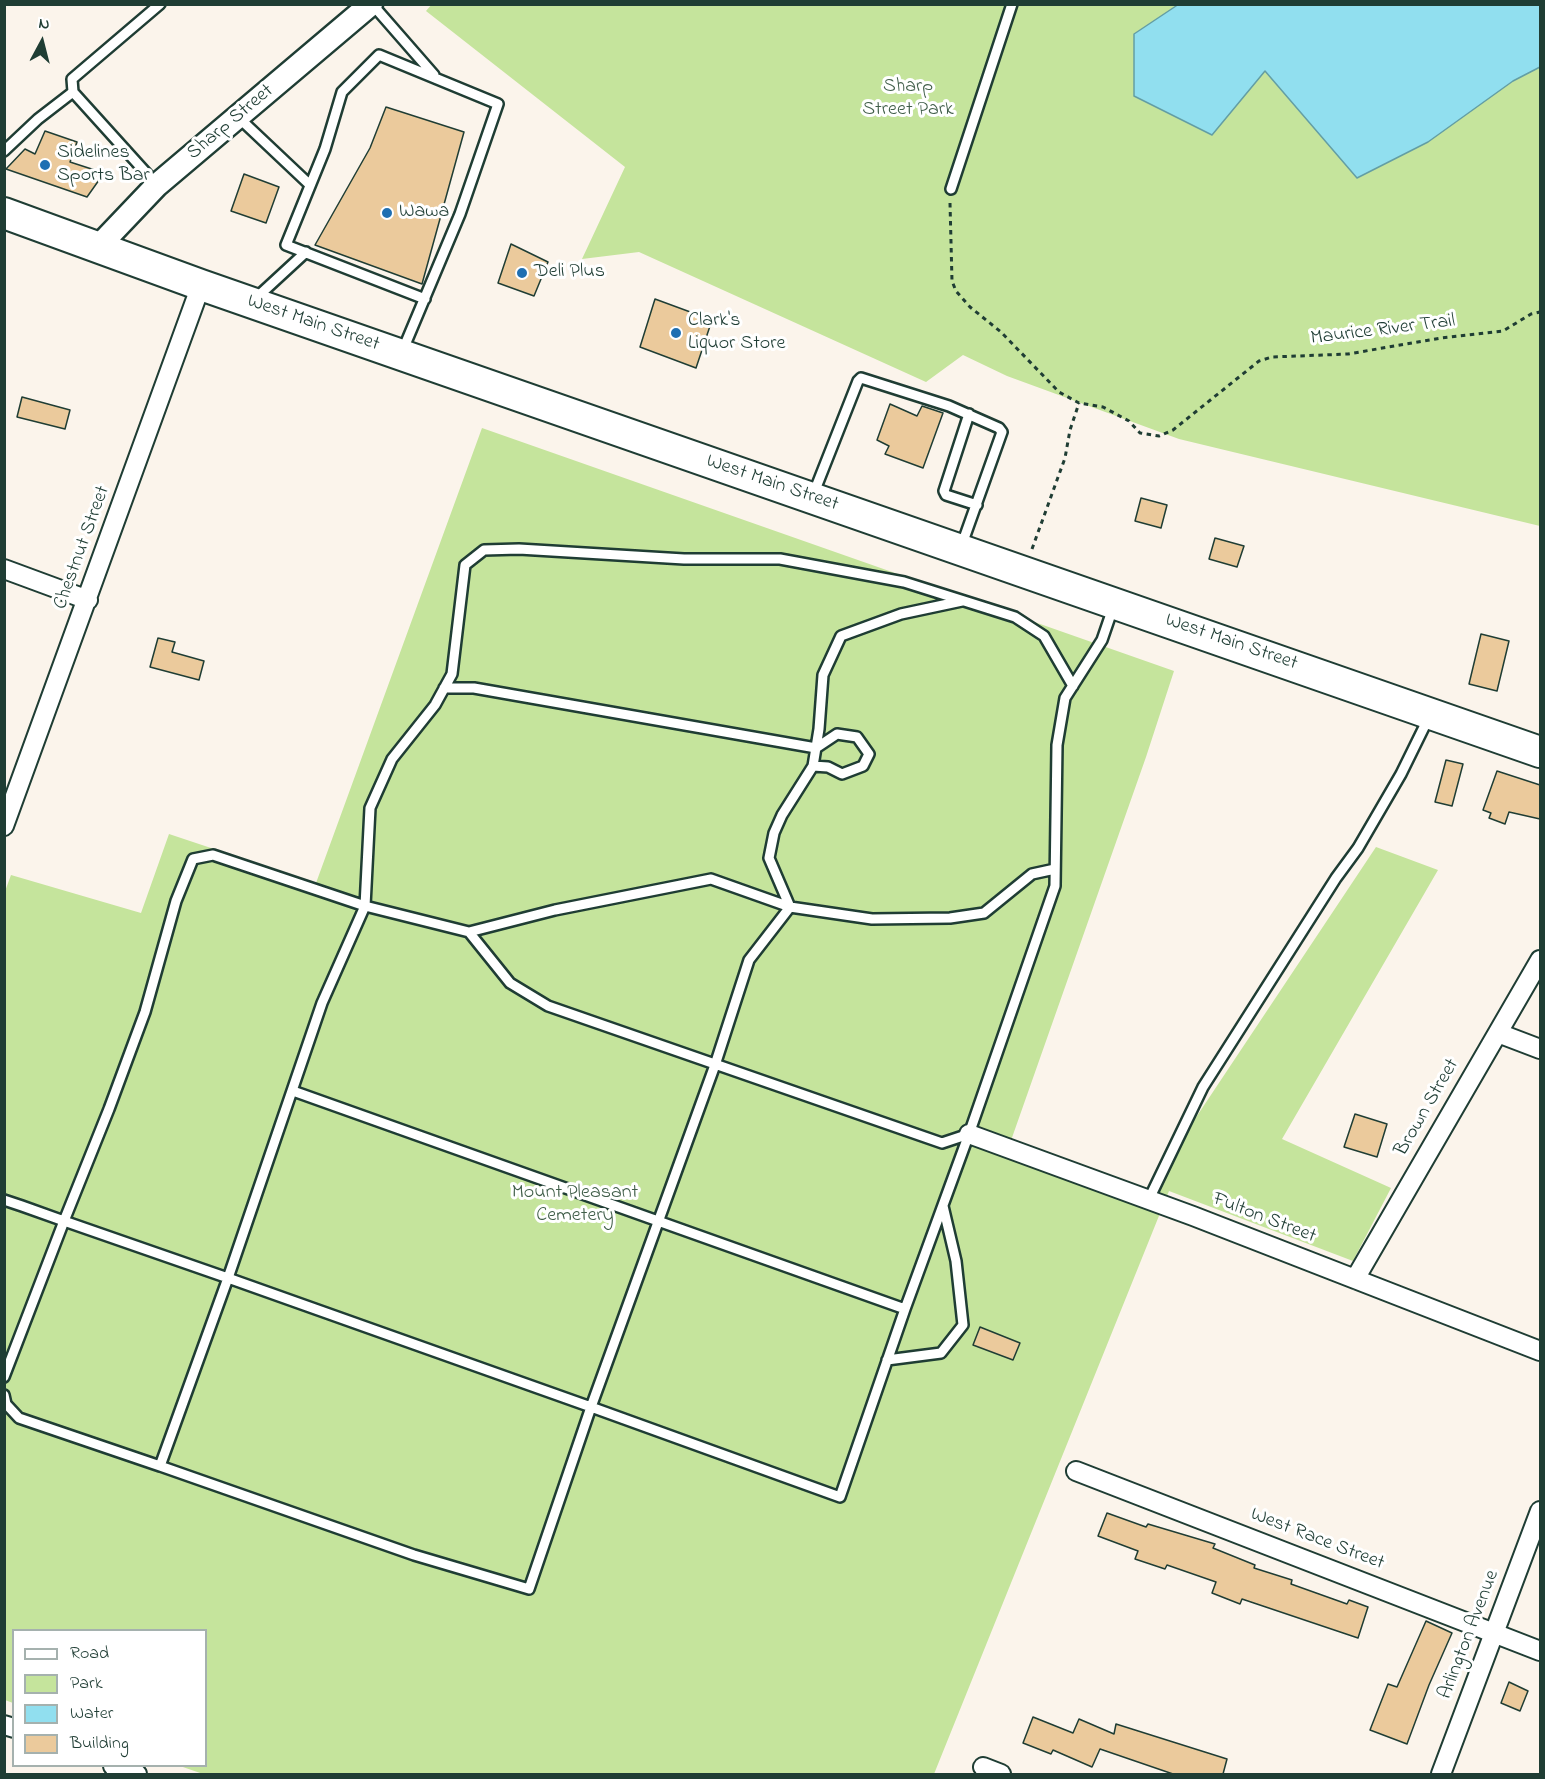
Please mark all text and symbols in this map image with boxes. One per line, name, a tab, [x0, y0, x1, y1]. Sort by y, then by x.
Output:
north arrow	[12, 12, 72, 72]
text: N	[37, 12, 51, 37]
park label: Sharp Street Park	[862, 76, 954, 123]
street label: Sharp Street	[183, 80, 279, 166]
place label: Sidelines Sports Bar	[57, 142, 150, 189]
marker: Sidelines Sports Bar	[38, 158, 52, 172]
place label: Wawa	[399, 201, 449, 225]
marker: Wawa	[380, 206, 394, 220]
place label: Deli Plus	[534, 261, 605, 285]
marker: Deli Plus	[515, 266, 529, 280]
street label: West Main Street	[244, 290, 382, 358]
place label: Clark's Liquor Store	[688, 310, 785, 357]
street label: Maurice River Trail	[1309, 310, 1457, 352]
marker: Clark's Liquor Store	[669, 326, 683, 340]
street label: West Main Street	[703, 450, 841, 518]
street label: Chestnut Street	[50, 483, 116, 613]
street label: West Main Street	[1162, 609, 1300, 677]
street label: Brown Street	[1390, 1055, 1466, 1161]
park label: Mount Pleasant Cemetery	[512, 1182, 638, 1229]
street label: Fulton Street	[1209, 1188, 1319, 1250]
street label: West Race Street	[1247, 1503, 1387, 1577]
street label: Arlington Avenue	[1434, 1567, 1506, 1703]
legend	[12, 1629, 207, 1767]
text: Road	[70, 1641, 109, 1667]
text: Park	[70, 1671, 103, 1697]
text: Water	[70, 1701, 113, 1727]
text: Building	[70, 1731, 129, 1757]

